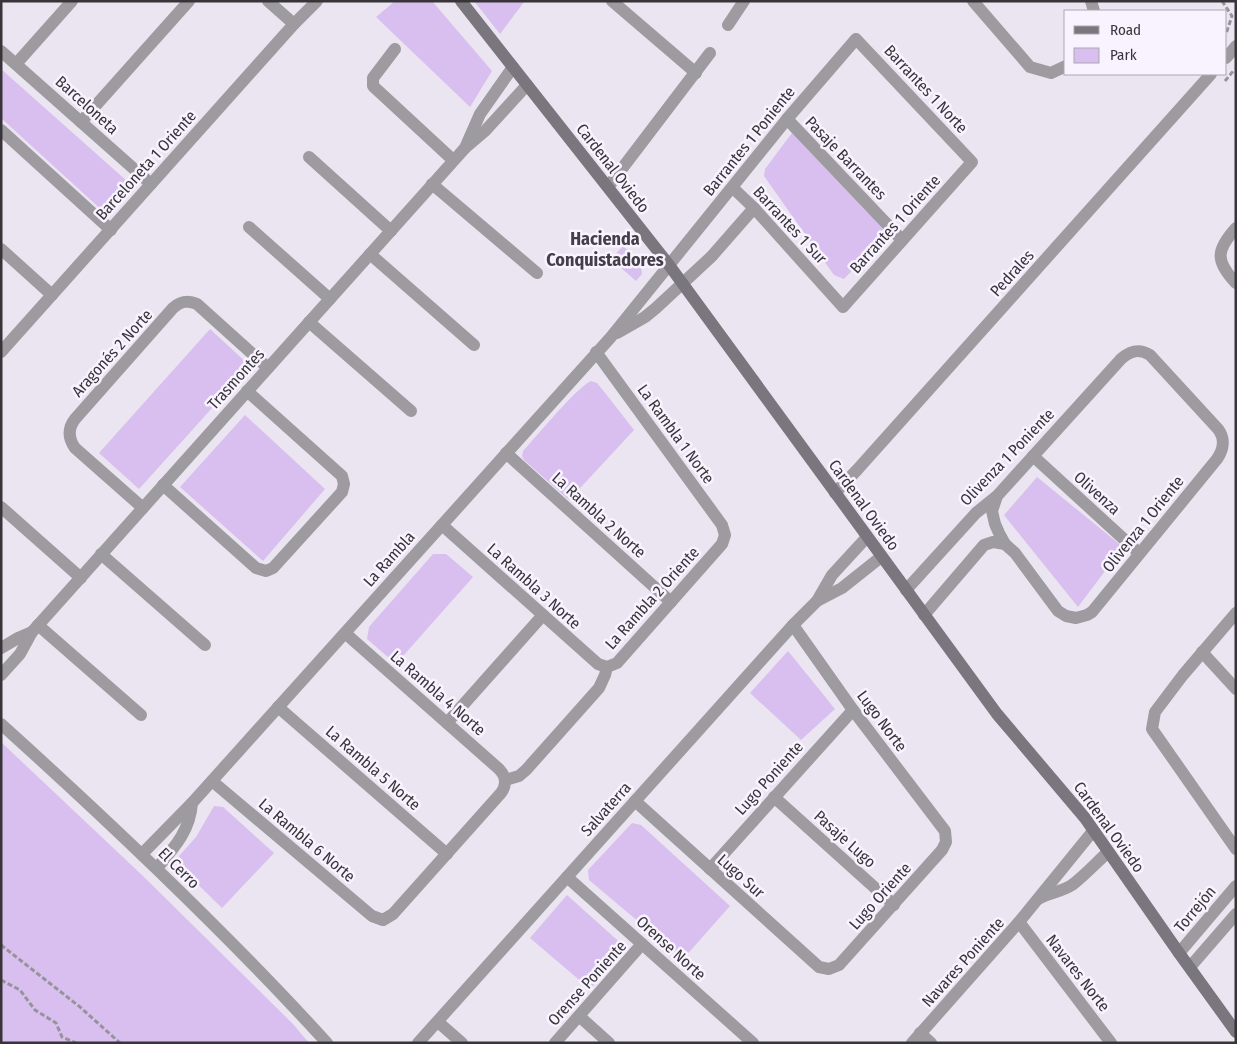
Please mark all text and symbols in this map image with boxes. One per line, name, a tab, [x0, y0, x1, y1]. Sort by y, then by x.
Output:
legend	[1064, 10, 1227, 75]
text: Road	[1110, 21, 1141, 39]
street label: Barrantes 1 Norte	[880, 41, 972, 137]
text: Park	[1110, 46, 1137, 64]
street label: Barceloneta	[52, 72, 122, 138]
street label: Barrantes 1 Poniente	[699, 82, 799, 199]
street label: Barceloneta 1 Oriente	[92, 106, 200, 224]
street label: Pasaje Barrantes	[801, 112, 891, 204]
street label: Cardenal Oviedo	[572, 120, 654, 216]
street label: Barrantes 1 Oriente	[846, 171, 944, 277]
street label: Barrantes 1 Sur	[749, 182, 831, 268]
district label: Hacienda Conquistadores	[546, 228, 664, 271]
street label: Pedrales	[986, 246, 1038, 300]
street label: Aragonés 2 Norte	[68, 305, 156, 401]
street label: Trasmontes	[204, 344, 268, 413]
street label: La Rambla 1 Norte	[634, 381, 718, 487]
street label: Olivenza 1 Poniente	[956, 405, 1058, 509]
street label: Cardenal Oviedo	[825, 456, 903, 554]
street label: Olivenza	[1070, 467, 1124, 519]
street label: La Rambla 2 Norte	[548, 468, 650, 562]
street label: Olivenza 1 Oriente	[1098, 472, 1188, 576]
street label: La Rambla	[359, 527, 419, 591]
street label: La Rambla 3 Norte	[483, 539, 585, 633]
street label: La Rambla 2 Oriente	[601, 543, 703, 653]
street label: La Rambla 4 Norte	[387, 647, 489, 739]
street label: Lugo Norte	[853, 687, 911, 755]
street label: La Rambla 5 Norte	[322, 722, 424, 814]
street label: Lugo Poniente	[731, 737, 807, 819]
street label: Salvaterra	[577, 778, 635, 840]
street label: Cardenal Oviedo	[1070, 778, 1148, 876]
street label: La Rambla 6 Norte	[255, 794, 359, 886]
street label: Pasaje Lugo	[810, 806, 880, 872]
street label: El Cerro	[155, 844, 203, 892]
street label: Lugo Sur	[714, 850, 769, 902]
street label: Lugo Oriente	[845, 859, 915, 933]
street label: Torrejón	[1170, 882, 1220, 936]
street label: Orense Norte	[632, 912, 710, 984]
street label: Navares Poniente	[918, 913, 1008, 1011]
street label: Navares Norte	[1042, 931, 1114, 1015]
street label: Orense Poniente	[544, 936, 630, 1029]

